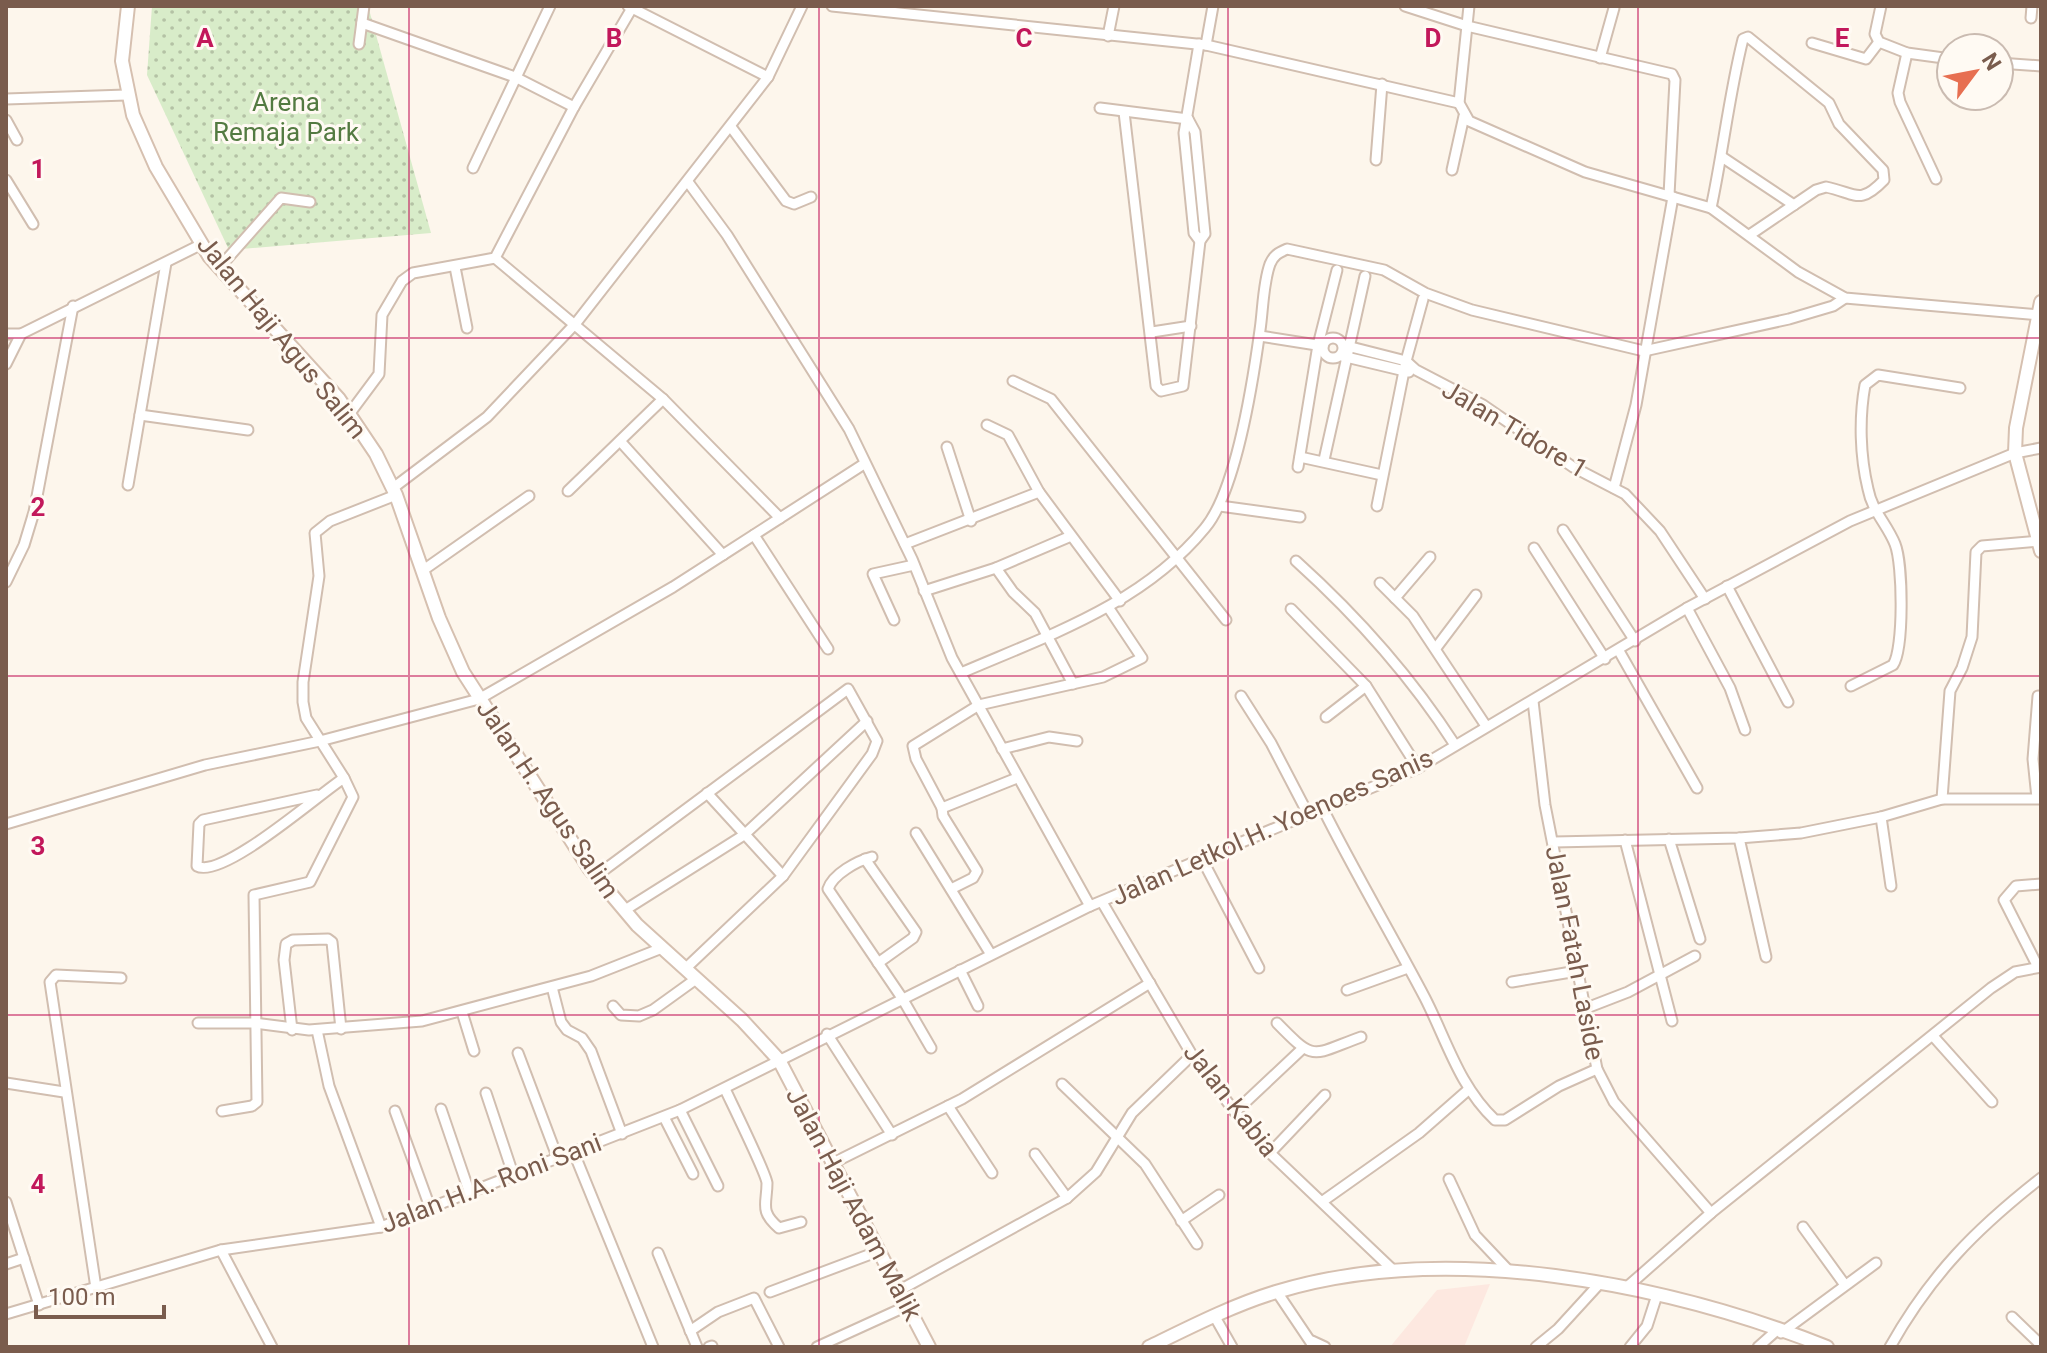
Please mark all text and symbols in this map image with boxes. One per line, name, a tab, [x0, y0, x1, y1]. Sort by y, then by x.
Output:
text: A	[196, 23, 214, 53]
text: B	[606, 23, 622, 53]
text: C	[1015, 23, 1033, 53]
text: D	[1425, 23, 1441, 53]
text: E	[1835, 23, 1850, 53]
north arrow	[1935, 32, 2015, 112]
text: N	[1977, 48, 2006, 75]
park label: Arena Remaja Park	[213, 87, 360, 147]
text: 1	[31, 154, 45, 184]
street label: Jalan Haji Agus Salim	[191, 230, 373, 444]
street label: Jalan Tidore 1	[1437, 374, 1593, 484]
text: 2	[31, 492, 45, 522]
street label: Jalan H. Agus Salim	[471, 694, 625, 904]
street label: Jalan Letkol H. Yoenoes Sanis	[1107, 742, 1437, 912]
text: 3	[31, 831, 45, 861]
street label: Jalan Fatah Laside	[1540, 843, 1610, 1063]
street label: Jalan Kabia	[1178, 1037, 1284, 1163]
street label: Jalan Haji Adam Malik	[780, 1083, 928, 1326]
street label: Jalan H.A. Roni Sani	[377, 1127, 605, 1239]
text: 4	[31, 1169, 46, 1199]
scale bar	[36, 1269, 164, 1319]
text: 100 m	[48, 1283, 115, 1311]

